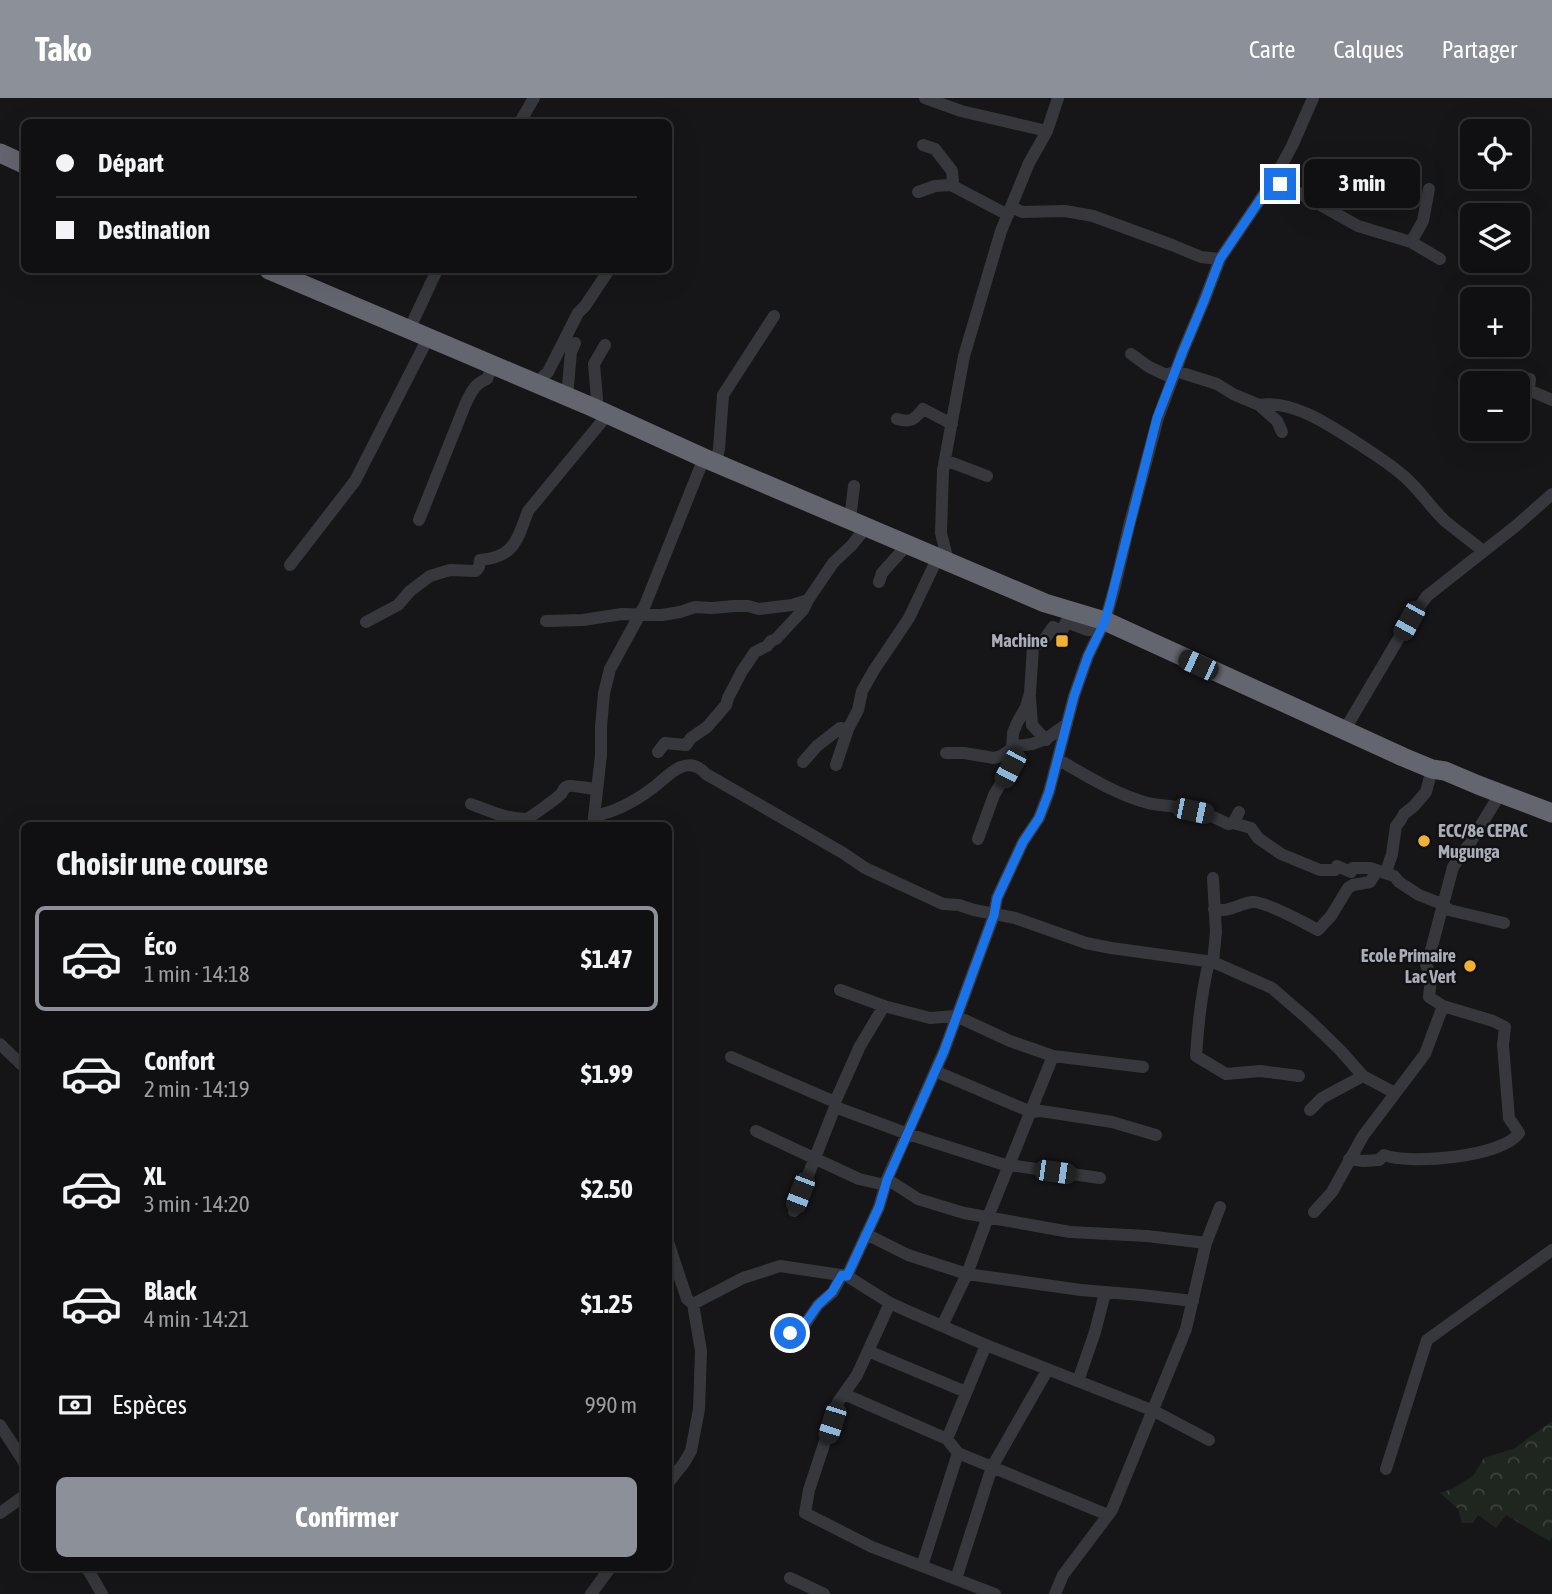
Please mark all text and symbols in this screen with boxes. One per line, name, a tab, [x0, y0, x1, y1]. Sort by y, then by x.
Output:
text: Tako	[35, 30, 92, 68]
text: Carte	[1249, 36, 1295, 63]
text: Calques	[1333, 36, 1404, 63]
text: Partager	[1442, 36, 1517, 63]
map controls	[1460, 119, 1530, 441]
button: locate	[1460, 119, 1530, 189]
text: Départ	[98, 148, 164, 178]
callout: 3 min	[1304, 160, 1420, 208]
route end	[1264, 168, 1296, 200]
text: 3 min	[1339, 170, 1385, 196]
button: layers	[1460, 203, 1530, 273]
text: Destination	[98, 215, 210, 245]
button: +	[1460, 287, 1530, 357]
button: −	[1460, 371, 1530, 441]
car	[1390, 598, 1429, 644]
place label: Machine	[991, 630, 1048, 651]
marker: Machine	[1054, 633, 1070, 649]
car	[1175, 647, 1222, 683]
car	[991, 745, 1030, 791]
car	[1171, 796, 1216, 826]
place label: ECC/8e CEPAC Mugunga	[1438, 820, 1527, 862]
marker: ECC/8e CEPAC Mugunga	[1416, 833, 1432, 849]
text: Choisir une course	[56, 845, 268, 882]
icon: car	[60, 927, 123, 990]
text: Éco	[144, 931, 177, 961]
text: $1.47	[581, 944, 633, 974]
place label: Ecole Primaire Lac Vert	[1361, 945, 1457, 987]
marker: Ecole Primaire Lac Vert	[1462, 958, 1478, 974]
text: 1 min · 14:18	[144, 961, 250, 987]
icon: car	[60, 1042, 123, 1105]
text: Confort	[144, 1046, 215, 1076]
text: $1.99	[581, 1059, 633, 1089]
text: 2 min · 14:19	[144, 1076, 250, 1102]
icon: car	[60, 1157, 123, 1220]
car	[1033, 1159, 1078, 1185]
text: XL	[144, 1161, 166, 1191]
car	[783, 1170, 818, 1216]
text: $2.50	[581, 1174, 633, 1204]
text: 3 min · 14:20	[144, 1191, 250, 1217]
icon: car	[60, 1272, 123, 1335]
text: Black	[144, 1276, 196, 1306]
text: $1.25	[581, 1289, 633, 1319]
text: 4 min · 14:21	[144, 1306, 250, 1332]
route start	[774, 1317, 806, 1349]
icon: cash	[56, 1386, 94, 1424]
text: Espèces	[112, 1390, 187, 1420]
text: 990 m	[585, 1392, 637, 1418]
car	[816, 1400, 849, 1446]
button: Confirmer	[56, 1477, 637, 1557]

